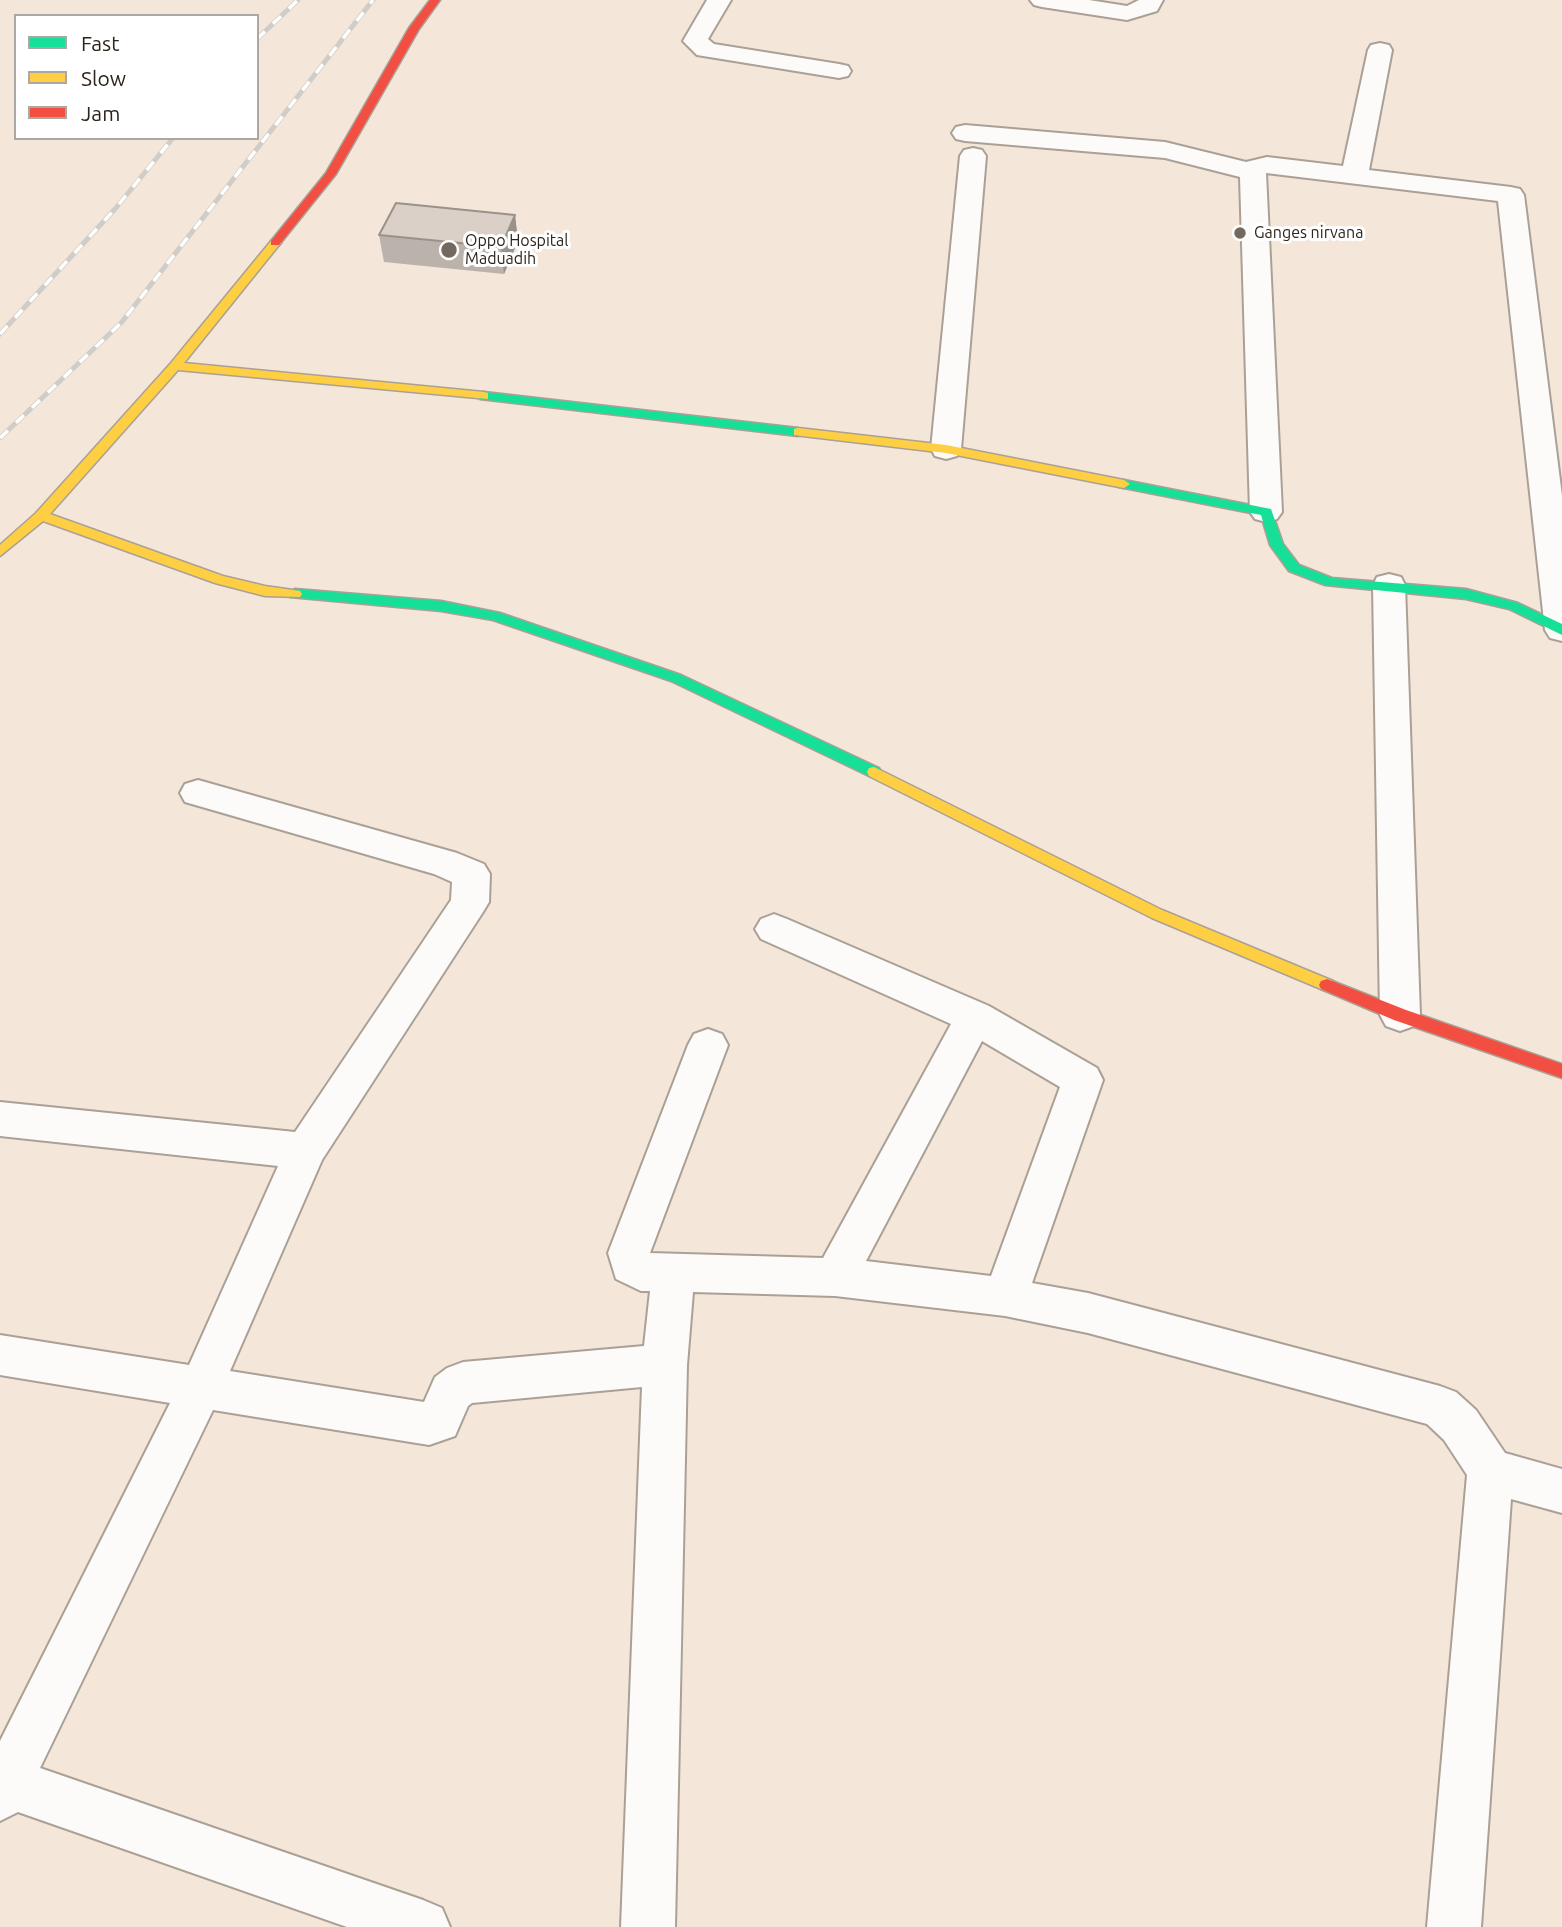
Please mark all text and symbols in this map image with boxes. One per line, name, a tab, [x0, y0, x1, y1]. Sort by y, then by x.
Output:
legend	[14, 14, 259, 140]
text: Fast	[81, 31, 119, 55]
text: Slow	[81, 66, 126, 90]
text: Jam	[81, 101, 120, 125]
place label: Ganges nirvana	[1254, 223, 1363, 243]
marker: Ganges nirvana	[1232, 225, 1248, 241]
place label: Oppo Hospital Maduadih	[465, 231, 569, 269]
marker: Oppo Hospital Maduadih	[439, 240, 459, 260]

